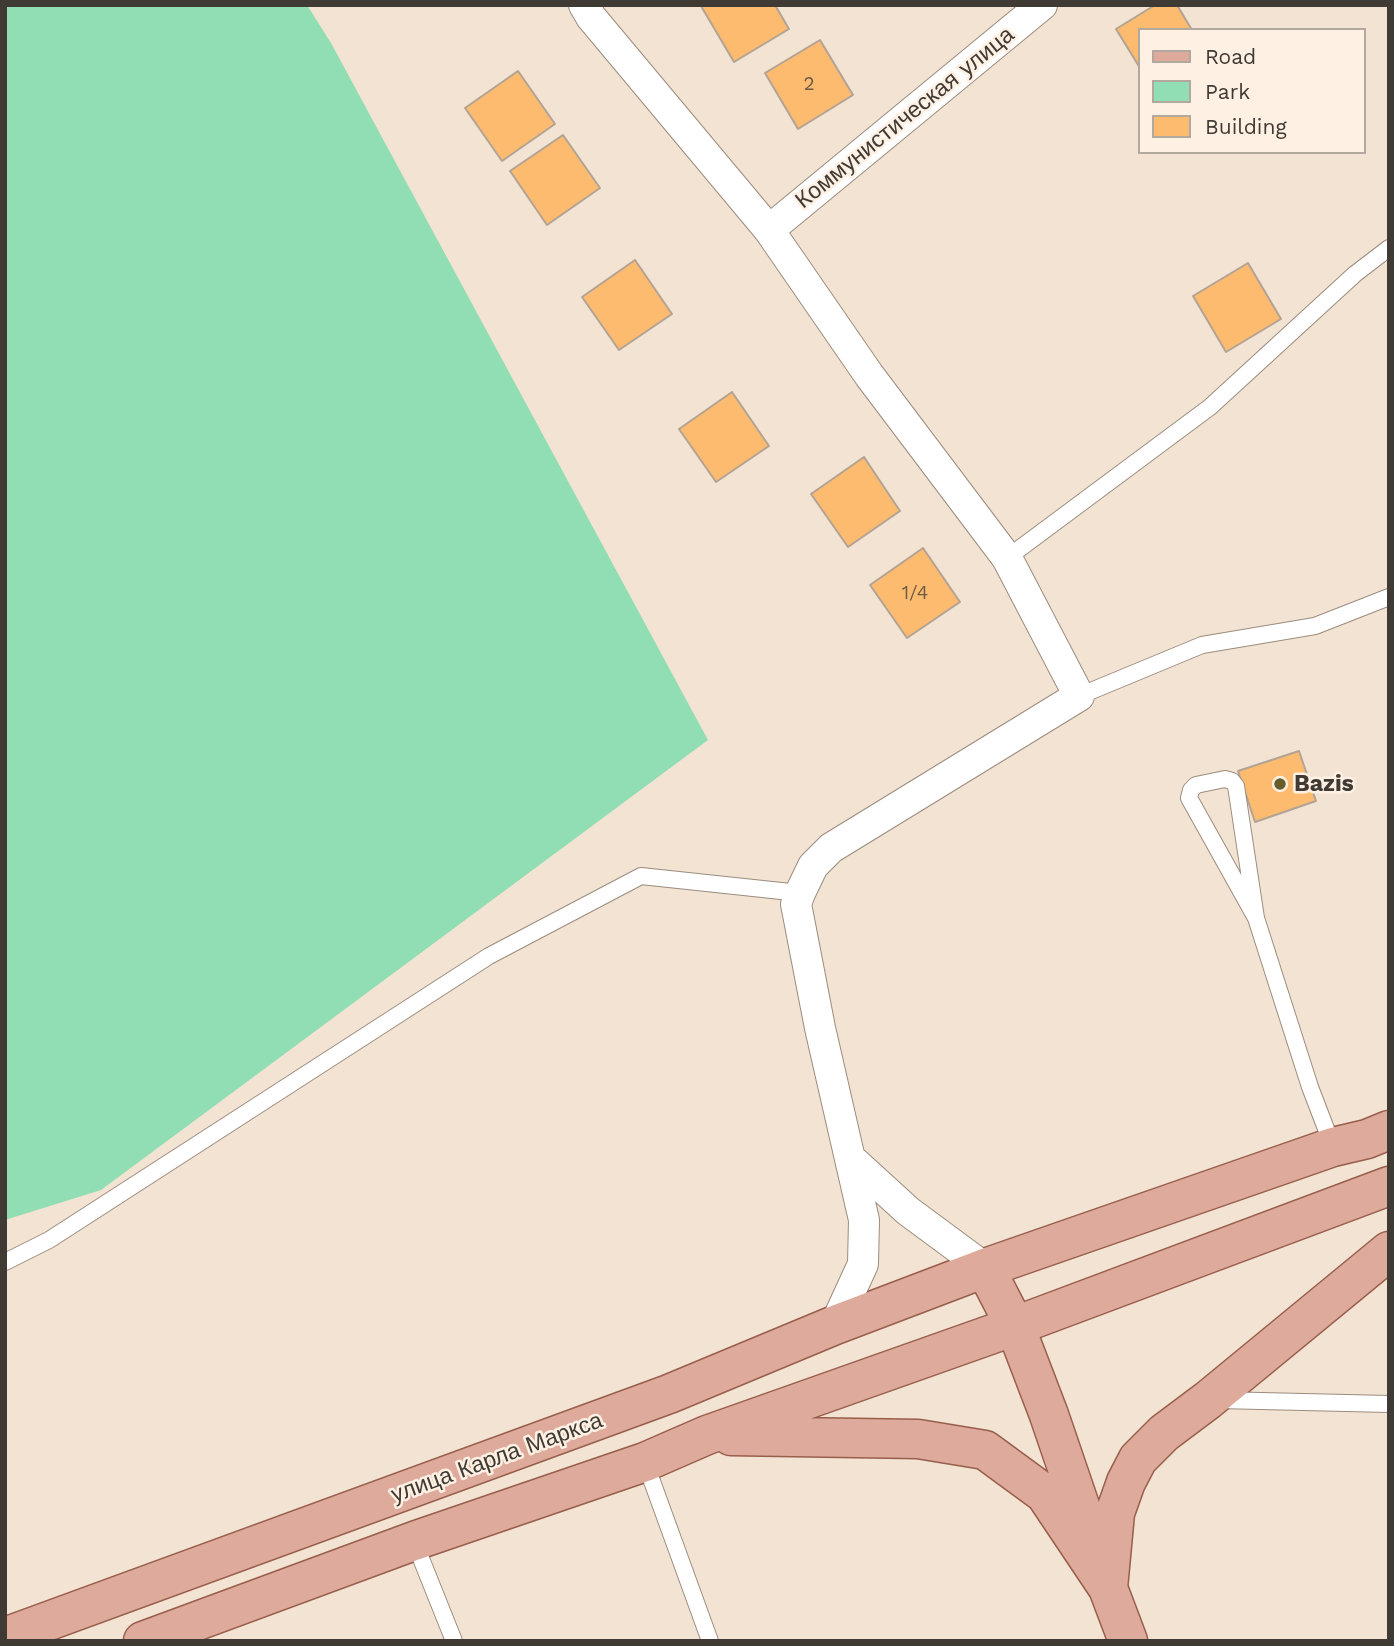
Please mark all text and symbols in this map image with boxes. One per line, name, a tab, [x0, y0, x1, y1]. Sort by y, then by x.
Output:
street label: Коммунистическая улица	[790, 21, 1020, 215]
legend	[1138, 28, 1366, 154]
text: Road	[1205, 44, 1256, 69]
house number: 2	[803, 73, 815, 95]
text: Park	[1205, 79, 1250, 104]
text: Building	[1205, 114, 1287, 139]
house number: 1/4	[902, 582, 928, 604]
place label: Bazis	[1294, 770, 1354, 798]
marker: Bazis	[1272, 776, 1288, 792]
street label: улица Карла Маркса	[388, 1407, 606, 1509]

